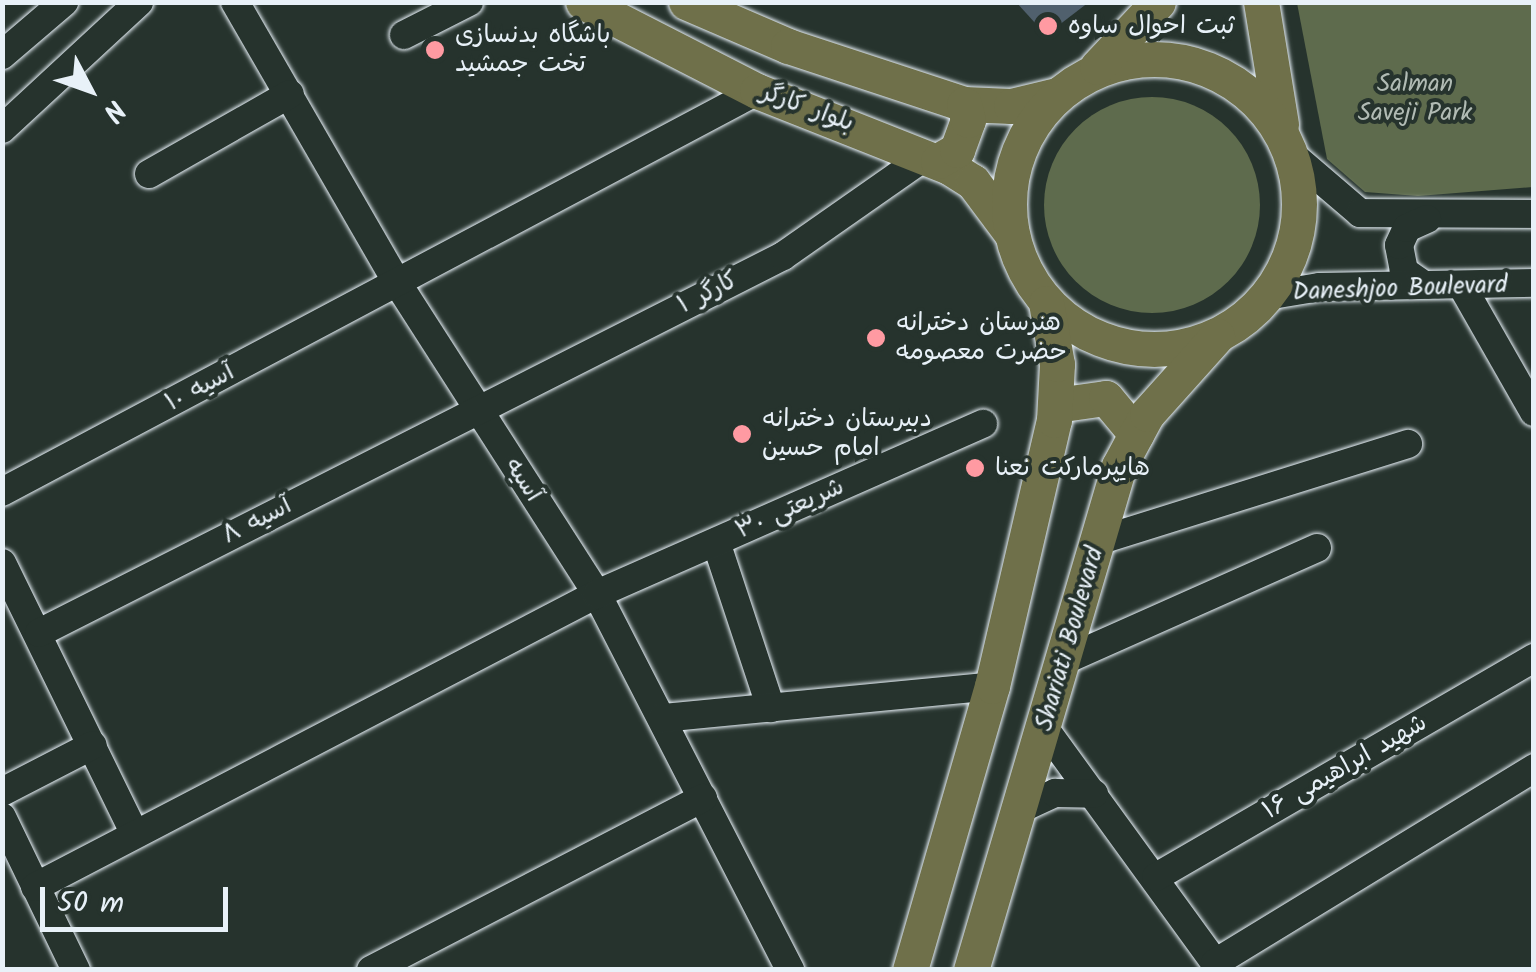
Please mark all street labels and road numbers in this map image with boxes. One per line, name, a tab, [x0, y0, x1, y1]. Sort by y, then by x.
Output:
street label: بلوار کارگر	[756, 77, 858, 139]
street label: کارگر ۱	[673, 265, 743, 321]
street label: Daneshjoo Boulevard	[1292, 270, 1508, 308]
street label: آسیه ۱۰	[160, 357, 240, 419]
street label: آسیه	[498, 452, 548, 508]
street label: شریعتی ۳۰	[731, 472, 849, 546]
street label: آسیه ۸	[217, 491, 297, 551]
street label: Shariati Boulevard	[1029, 544, 1111, 734]
street label: شهید ابراهیمی ۱۶	[1257, 708, 1433, 826]

